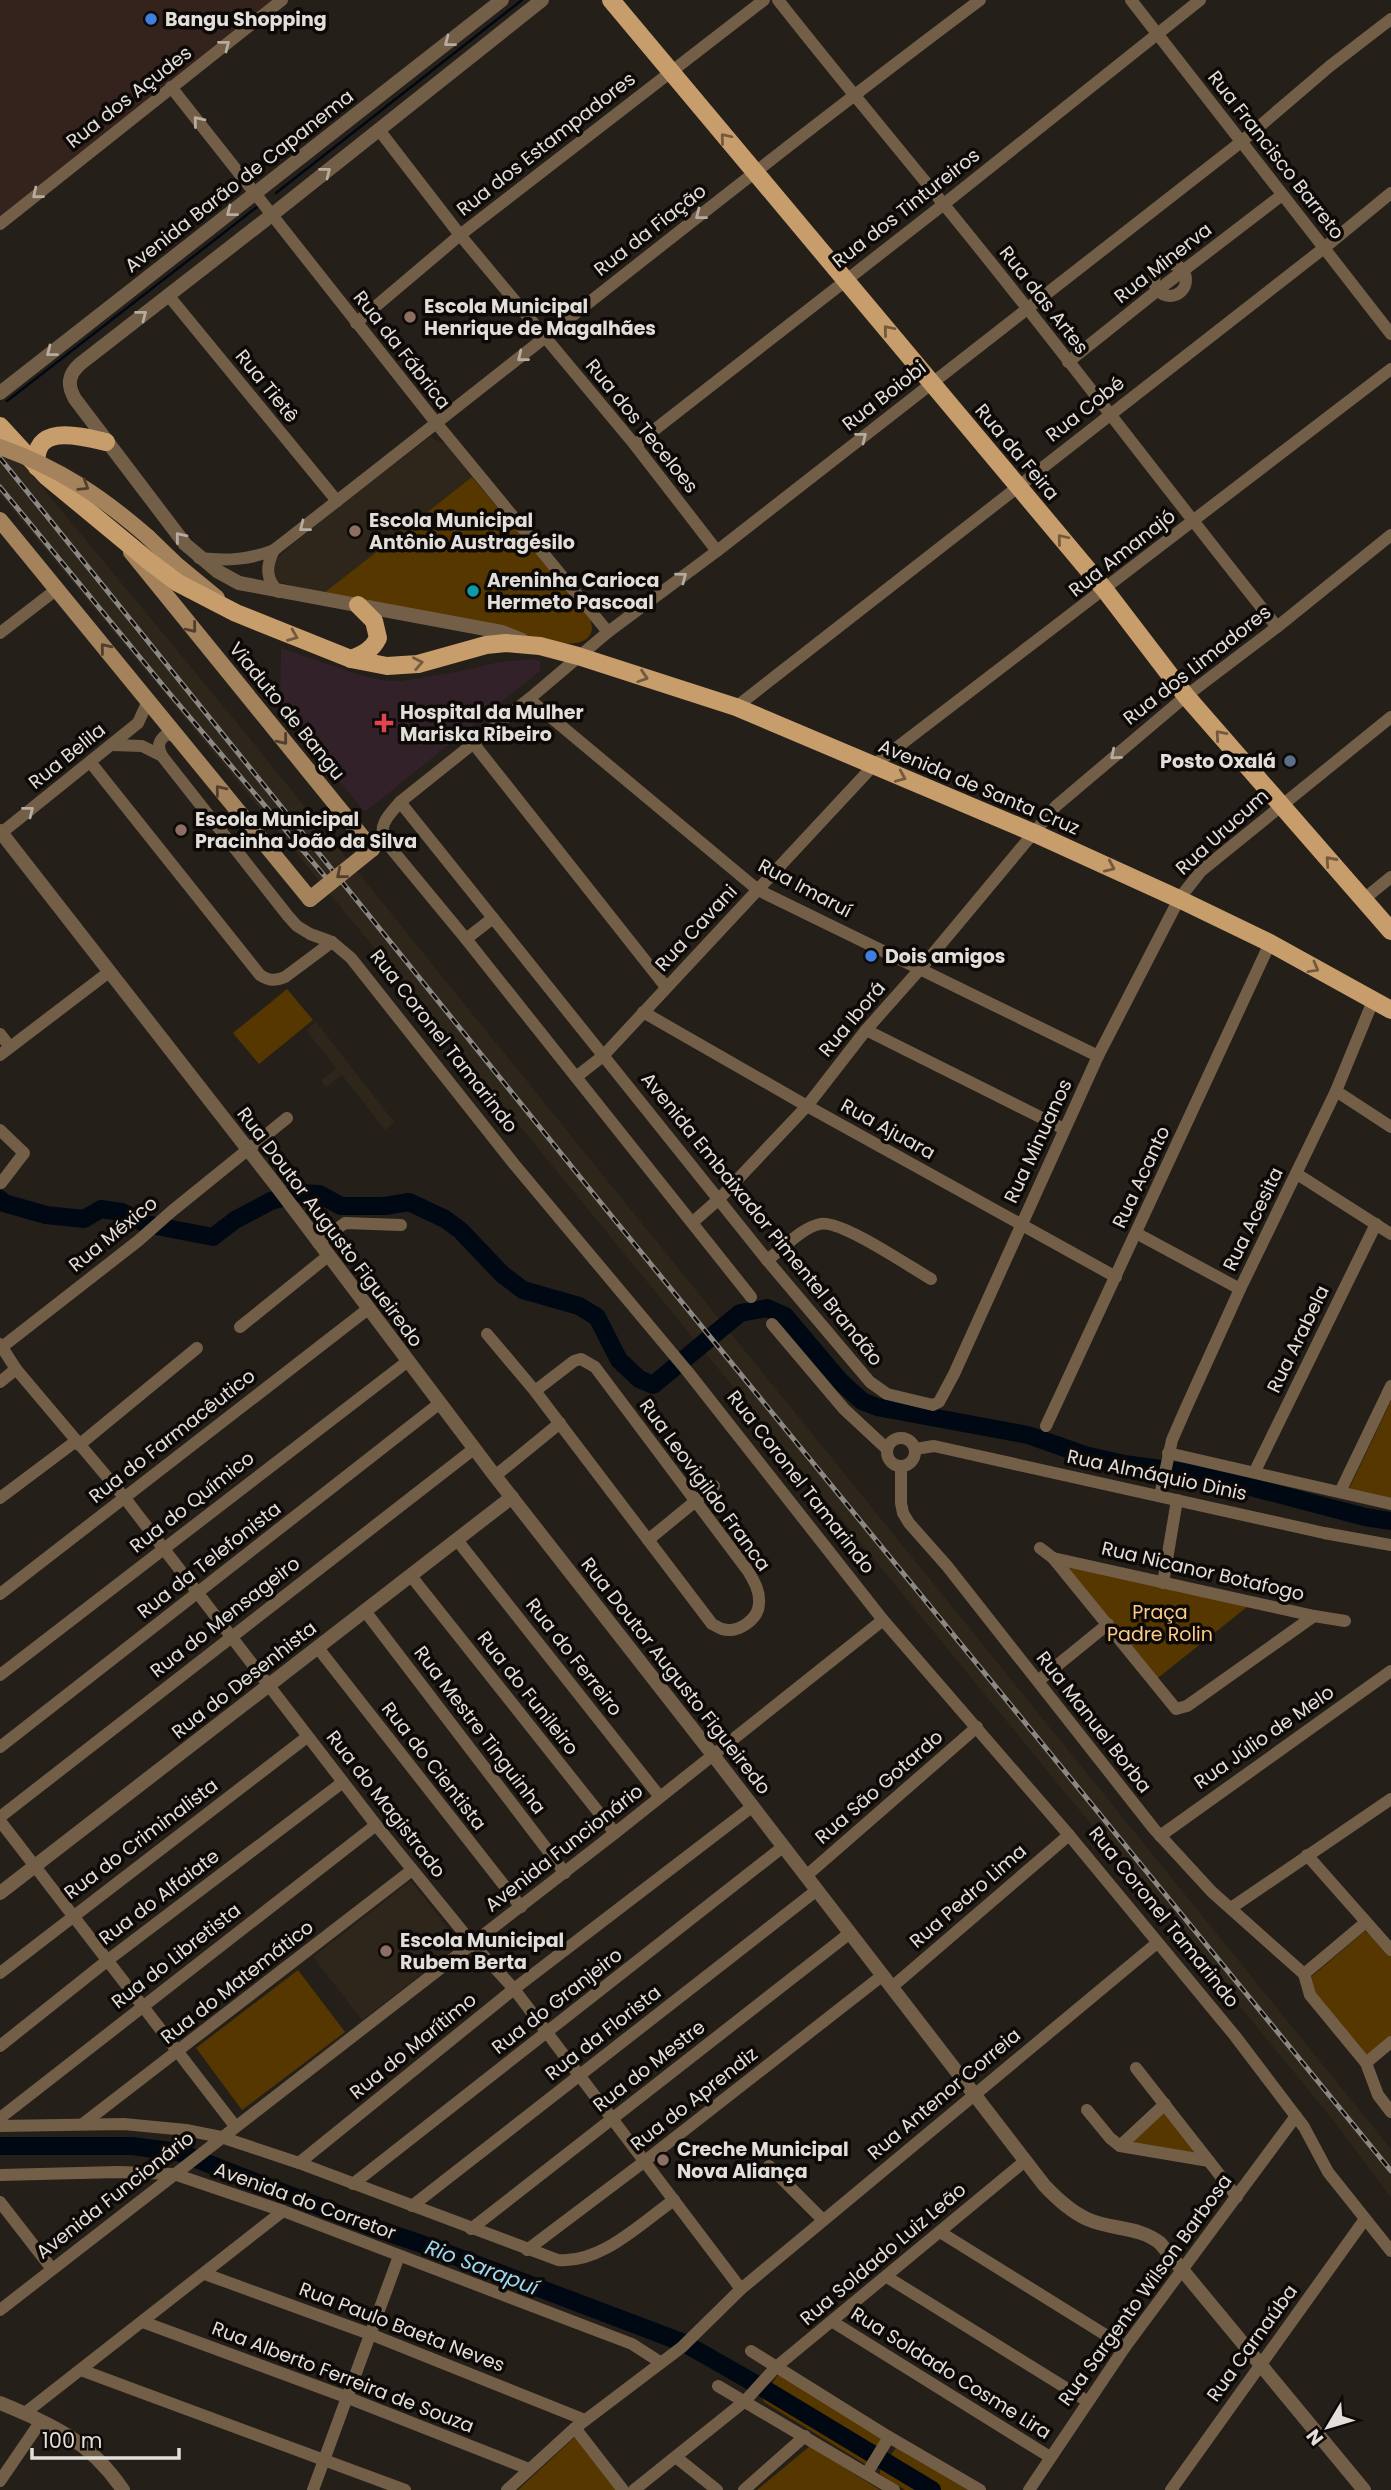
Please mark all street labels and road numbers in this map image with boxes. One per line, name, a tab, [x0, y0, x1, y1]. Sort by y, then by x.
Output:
street label: Rua dos Açudes	[61, 39, 197, 155]
street label: Rua Francisco Barreto	[1201, 65, 1351, 245]
street label: Rua dos Estampadores	[451, 66, 641, 222]
street label: Avenida Barão de Capanema	[119, 83, 359, 279]
street label: Rua dos Tintureiros	[827, 142, 985, 274]
street label: Rua da Fiação	[588, 177, 712, 283]
street label: Rua Minerva	[1109, 216, 1217, 310]
street label: Rua das Artes	[993, 240, 1095, 360]
street label: Rua da Fábrica	[347, 285, 457, 415]
street label: Rua Tietê	[229, 344, 305, 428]
street label: Rua dos Teceloes	[579, 353, 705, 499]
street label: Rua Boiobi	[836, 355, 932, 437]
street label: Rua Cobé	[1040, 370, 1130, 448]
street label: Rua da Feira	[969, 398, 1065, 506]
street label: Rua Amanajó	[1063, 503, 1181, 603]
street label: Rua dos Limadores	[1117, 599, 1277, 731]
street label: Viaduto de Bangu	[223, 636, 351, 786]
street label: Rua Belila	[23, 717, 111, 795]
street label: Avenida de Santa Cruz	[874, 732, 1084, 842]
street label: Rua Urucum	[1170, 783, 1274, 881]
street label: Rua Imaruí	[753, 852, 857, 924]
street label: Rua Cavani	[649, 879, 743, 977]
street label: Rua Coronel Tamarindo	[364, 944, 524, 1138]
street label: Rua Iborá	[812, 975, 892, 1063]
street label: Avenida Embaixador Pimentel Brandão	[635, 1066, 889, 1372]
street label: Rua Minuanos	[997, 1075, 1079, 1207]
street label: Rua Ajuara	[836, 1092, 940, 1166]
street label: Rua Doutor Augusto Figueiredo	[231, 1101, 429, 1353]
street label: Rua Acanto	[1106, 1121, 1176, 1233]
street label: Rua Acesita	[1216, 1163, 1290, 1275]
street label: Rua México	[63, 1190, 163, 1278]
street label: Rua Arabela	[1260, 1281, 1336, 1397]
street label: Rua do Farmacêutico	[83, 1362, 261, 1510]
street label: Rua Coronel Tamarindo	[721, 1385, 881, 1579]
street label: Rua Leovigildo Franca	[633, 1393, 777, 1577]
street label: Rua Almáquio Dinis	[1065, 1443, 1249, 1507]
street label: Rua do Químico	[124, 1445, 260, 1559]
street label: Rua da Telefonista	[131, 1495, 287, 1625]
street label: Rua Nicanor Botafogo	[1099, 1535, 1307, 1607]
street label: Rua do Mensageiro	[144, 1550, 306, 1684]
street label: Rua Doutor Augusto Figueiredo	[575, 1552, 777, 1800]
street label: Rua do Ferreiro	[519, 1592, 629, 1722]
street label: Rua do Desenhista	[166, 1615, 322, 1745]
street label: Rua do Funileiro	[471, 1625, 585, 1761]
street label: Rua Mestre Tinguinha	[408, 1640, 552, 1820]
street label: Rua Manuel Borba	[1030, 1645, 1158, 1799]
street label: Rua Júlio de Melo	[1189, 1679, 1339, 1795]
street label: Rua do Cientista	[375, 1696, 493, 1836]
street label: Rua São Gotardo	[809, 1724, 949, 1850]
street label: Rua do Magistrado	[320, 1725, 452, 1883]
street label: Rua do Criminalista	[58, 1772, 224, 1906]
street label: Avenida Funcionário	[479, 1778, 649, 1918]
street label: Rua Coronel Tamarindo	[1082, 1821, 1246, 2013]
street label: Rua Pedro Lima	[904, 1838, 1032, 1954]
street label: Rua do Alfaiate	[93, 1843, 225, 1951]
street label: Rua do Libretista	[106, 1897, 246, 2015]
street label: Rua do Matemático	[155, 1914, 319, 2050]
street label: Rua do Granjeiro	[486, 1941, 628, 2061]
street label: Rua da Florista	[539, 1979, 667, 2087]
street label: Rua do Marítimo	[344, 1986, 482, 2106]
street label: Rua do Mestre	[587, 2014, 711, 2118]
street label: Rua Antenor Correia	[862, 2022, 1026, 2166]
street label: Rua do Aprendiz	[625, 2041, 763, 2157]
street label: Avenida Funcionário	[30, 2125, 200, 2265]
street label: Avenida do Corretor	[210, 2156, 400, 2246]
street label: Rua Sargento Wilson Barbosa	[1052, 2169, 1238, 2411]
street label: Rua Soldado Luiz Leão	[794, 2176, 972, 2332]
street label: Rua Paulo Baeta Neves	[295, 2275, 509, 2379]
street label: Rua Carnaúba	[1200, 2279, 1304, 2407]
street label: Rua Soldado Cosme Lira	[846, 2300, 1056, 2446]
street label: Rua Alberto Ferreira de Souza	[208, 2314, 478, 2440]

